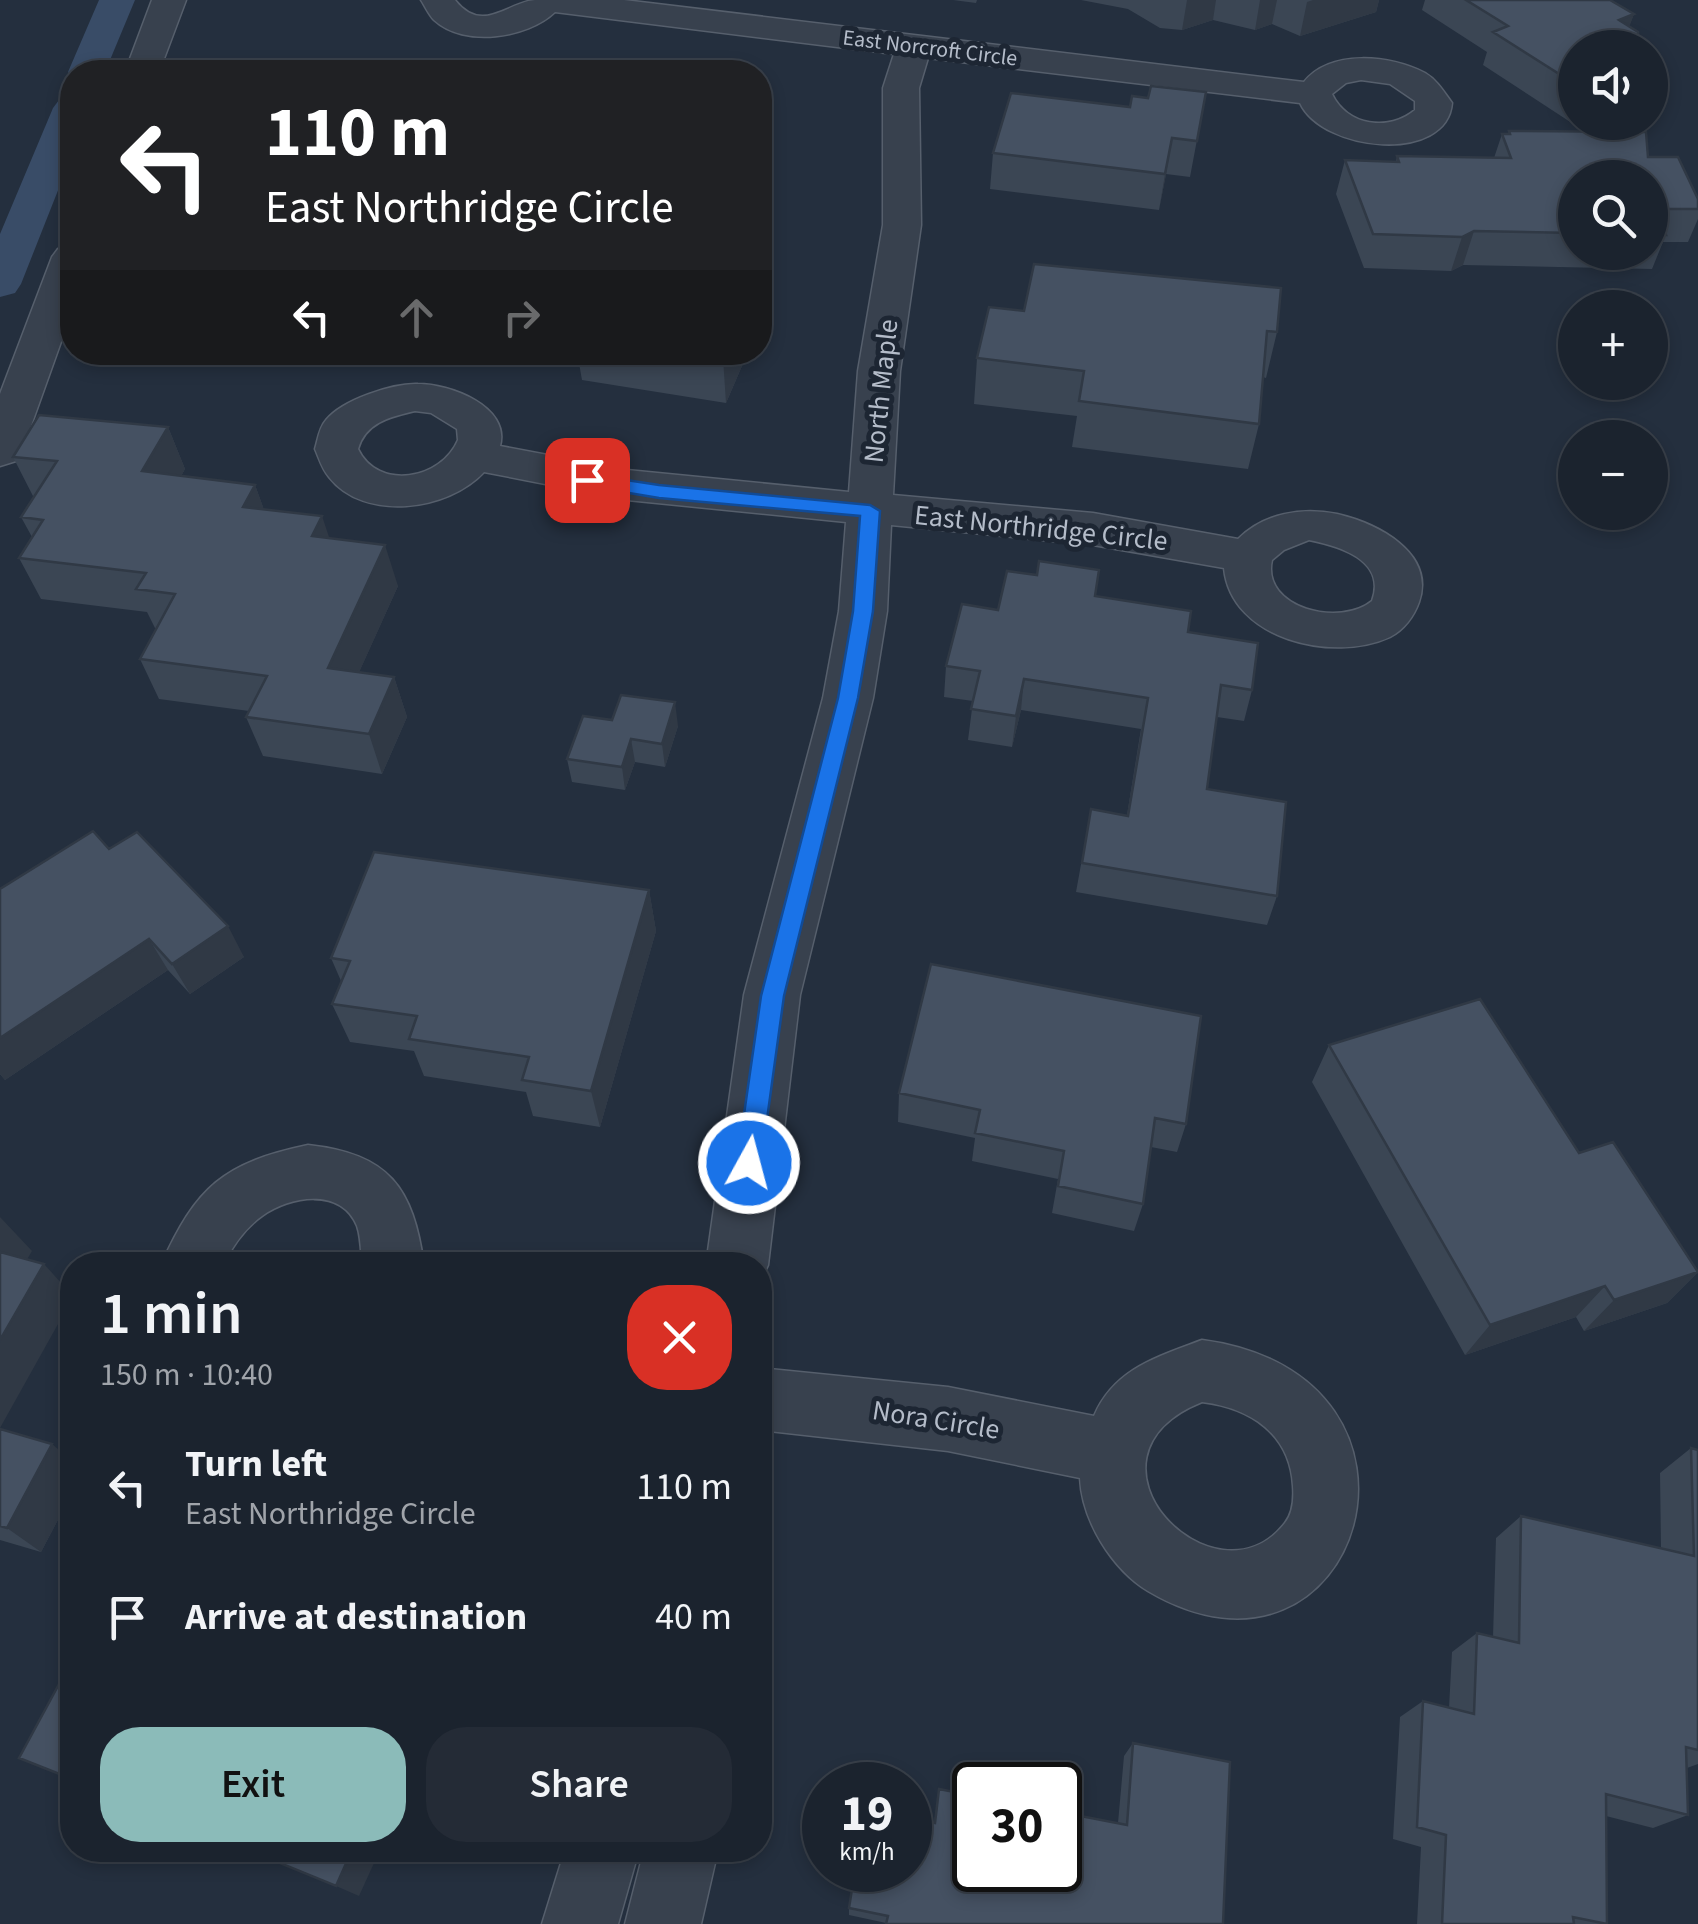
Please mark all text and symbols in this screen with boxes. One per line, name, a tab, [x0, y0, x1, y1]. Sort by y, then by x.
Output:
street label: East Norcroft Circle	[841, 21, 1019, 75]
map controls	[1558, 30, 1668, 530]
button: sound	[1558, 30, 1668, 140]
text: 110 m	[265, 83, 450, 183]
icon: left	[100, 100, 230, 230]
button: search	[1558, 160, 1668, 270]
text: East Northridge Circle	[265, 176, 674, 240]
icon: left	[284, 290, 339, 345]
icon: ahead	[389, 290, 444, 345]
icon: right	[494, 290, 549, 345]
button: +	[1558, 290, 1668, 400]
street label: North Maple	[854, 317, 908, 465]
button: −	[1558, 420, 1668, 530]
pin	[545, 438, 630, 523]
icon: arrive	[560, 453, 615, 508]
street label: East Northridge Circle	[912, 495, 1170, 561]
position arrow	[697, 1111, 801, 1215]
text: 1 min	[100, 1272, 243, 1357]
button: close	[627, 1285, 732, 1390]
text: 150 m · 10:40	[100, 1352, 273, 1398]
street label: Nora Circle	[870, 1390, 1002, 1450]
text: Turn left	[185, 1437, 327, 1491]
icon: left	[100, 1460, 155, 1515]
text: 110 m	[636, 1460, 732, 1514]
text: East Northridge Circle	[185, 1491, 476, 1537]
icon: arrive	[100, 1590, 155, 1645]
text: Arrive at destination	[185, 1590, 527, 1644]
text: 40 m	[655, 1590, 732, 1644]
button: Exit	[100, 1727, 406, 1842]
button: Share	[426, 1727, 732, 1842]
speed limit sign: 30	[952, 1762, 1082, 1892]
text: 19	[841, 1779, 893, 1850]
text: km/h	[839, 1834, 895, 1870]

